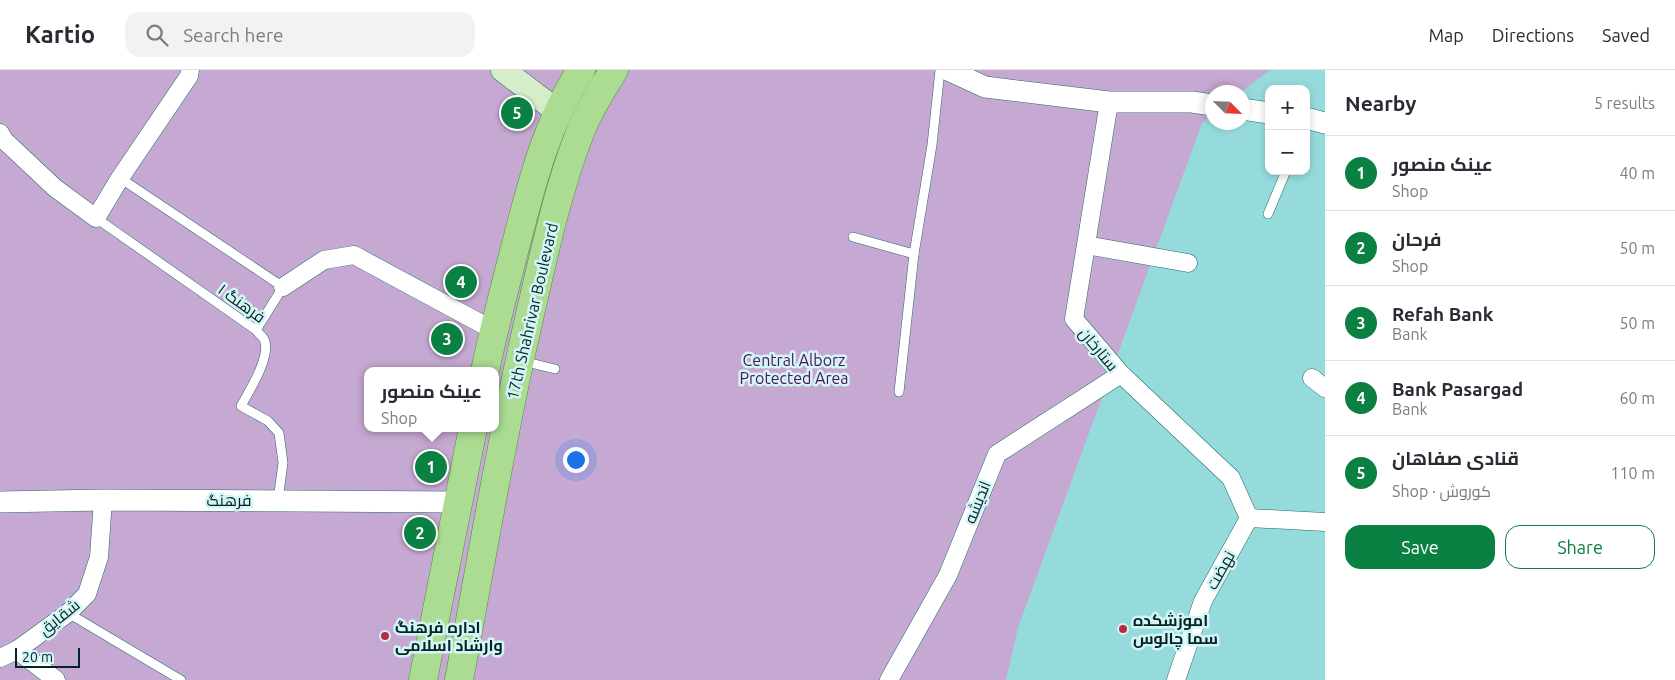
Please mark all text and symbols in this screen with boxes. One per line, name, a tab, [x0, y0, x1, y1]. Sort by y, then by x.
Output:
search box	[125, 12, 475, 57]
text: Kartio	[25, 21, 95, 48]
icon: search	[143, 21, 171, 49]
text: Search here	[183, 24, 284, 46]
text: Map	[1428, 25, 1464, 45]
text: Directions	[1492, 25, 1574, 45]
text: Saved	[1602, 25, 1650, 45]
north arrow	[1205, 85, 1250, 130]
map controls	[1265, 85, 1310, 175]
button: +	[1265, 85, 1310, 130]
text: Nearby	[1345, 91, 1416, 115]
pin: 5	[501, 94, 533, 132]
text: 5 results	[1594, 94, 1655, 112]
button: −	[1265, 130, 1310, 175]
text: عینک منصور	[1392, 153, 1493, 175]
text: 1	[1356, 164, 1366, 182]
text: 40 m	[1619, 164, 1655, 182]
text: Shop	[1392, 182, 1428, 200]
street label: 17th Shahrivar Boulevard	[503, 221, 561, 401]
text: فرحان	[1392, 228, 1442, 250]
text: 2	[1356, 239, 1366, 257]
text: 50 m	[1619, 239, 1655, 257]
text: Shop	[1392, 257, 1428, 275]
pin: 4	[445, 263, 477, 301]
street label: فرهنگ ۱	[214, 280, 269, 327]
text: Refah Bank	[1392, 303, 1493, 325]
text: 3	[1356, 314, 1366, 332]
text: 50 m	[1619, 314, 1655, 332]
pin: 3	[431, 320, 463, 358]
street label: ستارخان	[1074, 324, 1122, 376]
text: Bank	[1392, 325, 1428, 343]
park label: Central Alborz Protected Area	[739, 351, 849, 387]
popup	[364, 367, 499, 432]
text: Bank Pasargad	[1392, 378, 1523, 400]
text: عینک منصور	[381, 380, 482, 402]
text: 4	[1356, 389, 1366, 407]
text: 60 m	[1619, 389, 1655, 407]
text: Bank	[1392, 400, 1428, 418]
text: Shop	[381, 409, 417, 427]
your location	[563, 447, 589, 473]
text: قنادی صفاهان	[1392, 447, 1519, 469]
pin: 1	[415, 448, 447, 486]
text: 5	[1356, 464, 1366, 482]
text: 110 m	[1610, 464, 1655, 482]
street label: اندیشه	[960, 478, 995, 526]
text: Shop · کوروش	[1392, 482, 1491, 500]
street label: فرهنگ	[206, 491, 252, 510]
pin: 2	[404, 514, 436, 552]
button: Save	[1345, 525, 1495, 569]
button: Share	[1505, 525, 1655, 569]
street label: نهضت	[1202, 547, 1240, 594]
street label: شقایق	[35, 595, 84, 640]
place label: اموزشکده سما چالوس	[1133, 611, 1218, 650]
place label: اداره فرهنگ وارشاد اسلامی	[395, 618, 503, 655]
marker: اموزشکده سما چالوس	[1117, 623, 1129, 635]
marker: اداره فرهنگ وارشاد اسلامی	[379, 630, 391, 642]
scale bar	[15, 645, 80, 668]
text: 20 m	[22, 649, 53, 665]

